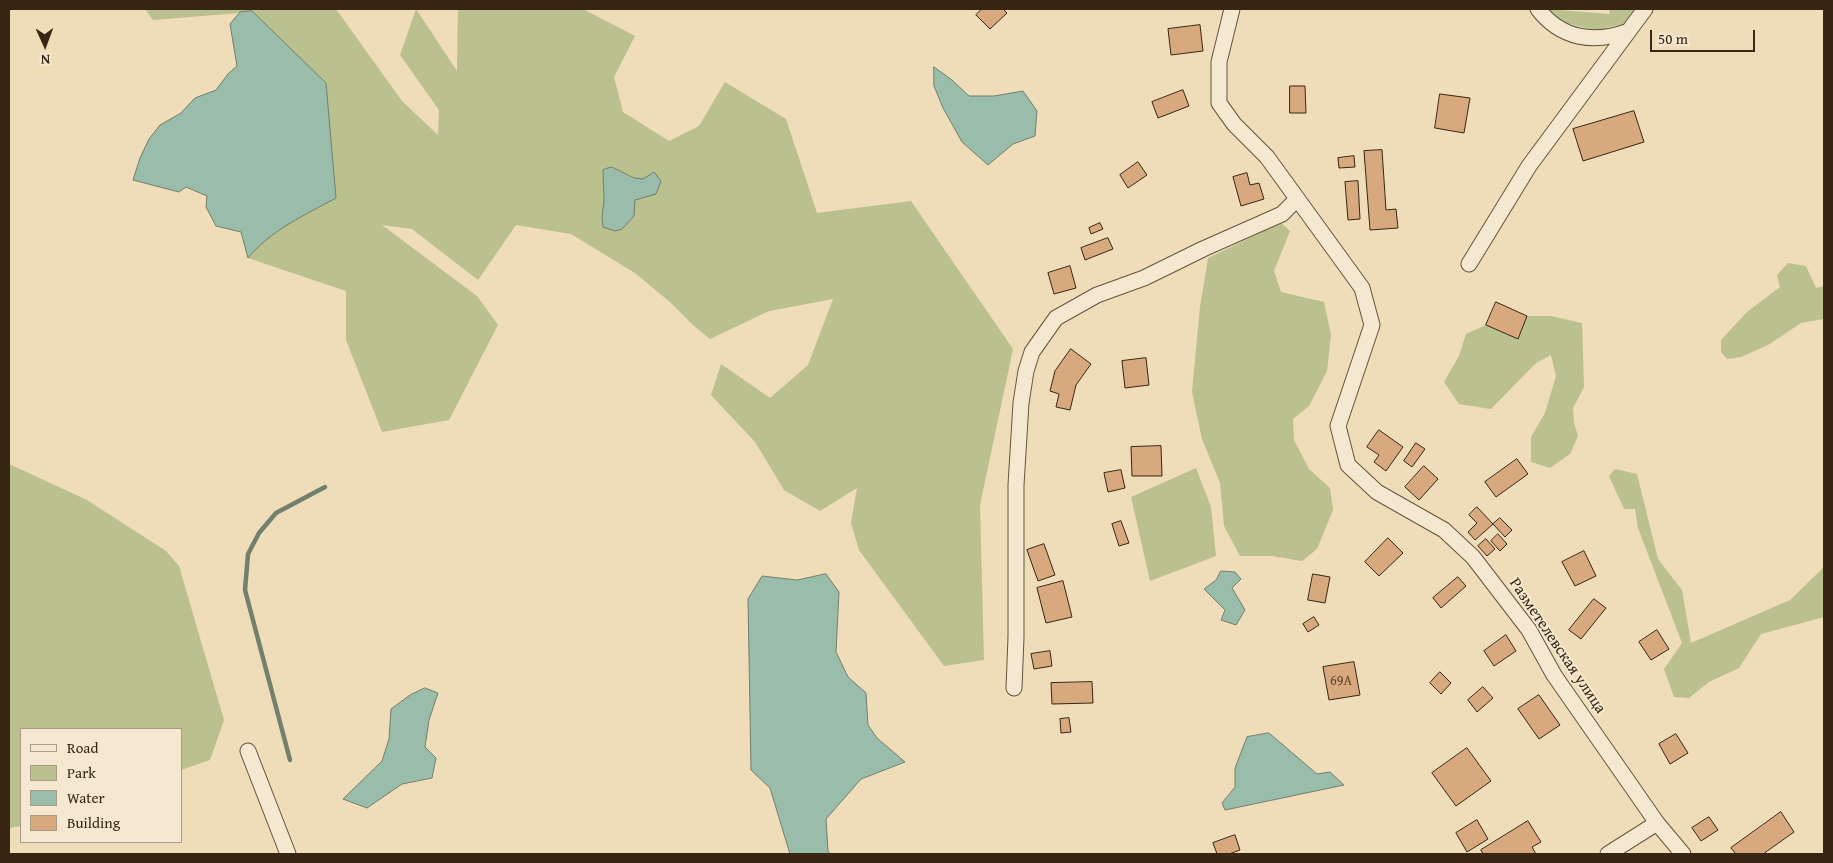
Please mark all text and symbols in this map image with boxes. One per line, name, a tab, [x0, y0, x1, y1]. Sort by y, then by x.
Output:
north arrow	[20, 20, 70, 70]
scale bar	[1653, 20, 1758, 52]
text: 50 m	[1658, 28, 1688, 49]
text: N	[41, 50, 51, 70]
street label: Разметелевская улица	[1504, 575, 1610, 717]
house number: 69А	[1330, 673, 1352, 689]
legend	[20, 728, 182, 843]
text: Road	[67, 737, 98, 758]
text: Park	[67, 762, 96, 783]
text: Water	[67, 787, 105, 808]
text: Building	[67, 812, 120, 833]

